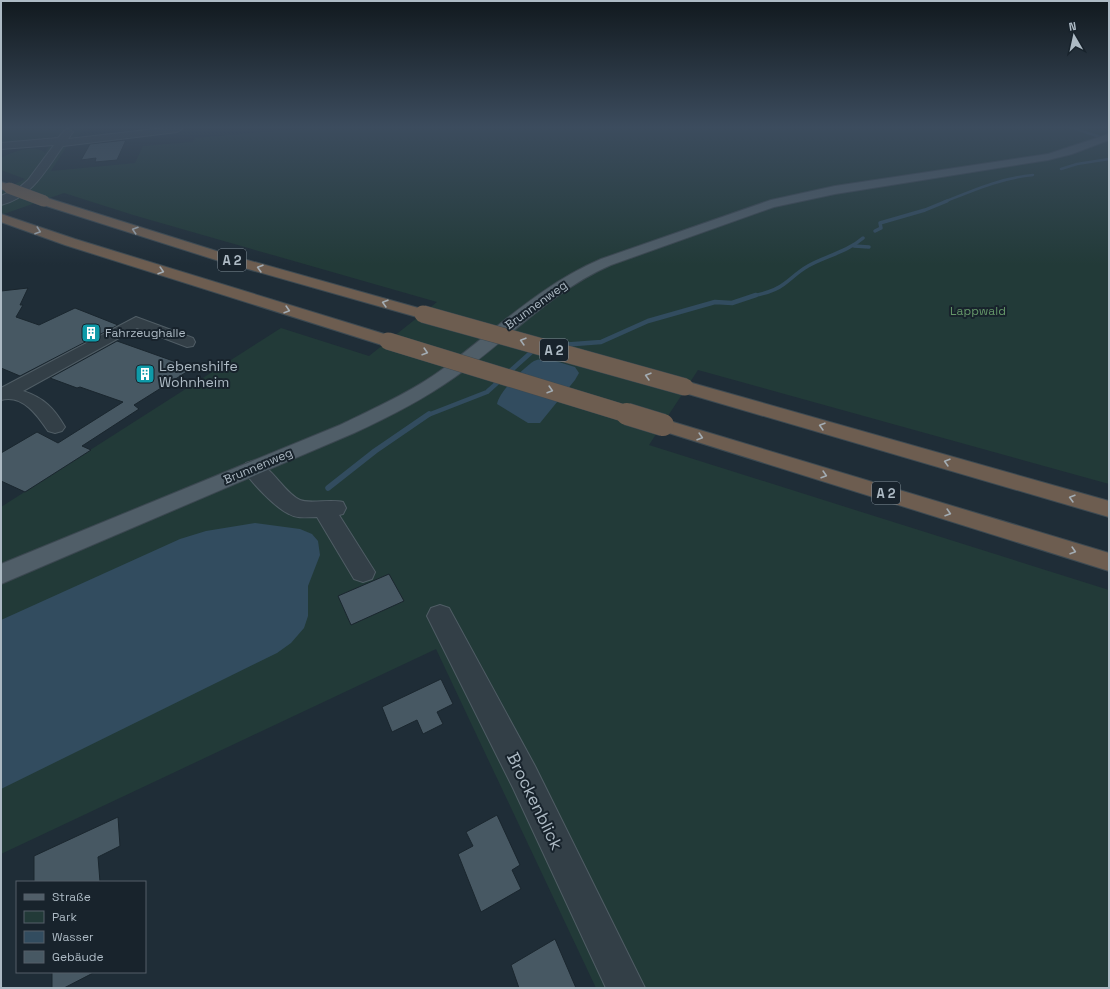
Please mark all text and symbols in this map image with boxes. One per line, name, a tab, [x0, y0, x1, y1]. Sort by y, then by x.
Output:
north arrow	[1054, 16, 1094, 56]
text: N	[1068, 19, 1077, 34]
one-way arrow	[34, 226, 41, 235]
one-way arrow	[132, 227, 139, 235]
road number: A 2	[218, 249, 246, 271]
one-way arrow	[257, 264, 264, 273]
one-way arrow	[158, 266, 165, 275]
street label: Brunnenweg	[502, 277, 570, 333]
one-way arrow	[382, 299, 389, 308]
park label: Lappwald	[950, 303, 1006, 319]
one-way arrow	[284, 305, 291, 314]
building icon: Fahrzeughalle	[80, 322, 102, 344]
place label: Fahrzeughalle	[105, 325, 186, 341]
one-way arrow	[519, 338, 526, 346]
road number: A 2	[540, 339, 568, 361]
one-way arrow	[422, 347, 429, 356]
place label: Lebenshilfe Wohnheim	[159, 357, 238, 391]
building icon: Lebenshilfe Wohnheim	[134, 363, 156, 385]
one-way arrow	[645, 373, 651, 381]
one-way arrow	[546, 385, 553, 394]
one-way arrow	[818, 422, 825, 431]
one-way arrow	[696, 432, 703, 441]
street label: Brunnenweg	[221, 444, 295, 488]
one-way arrow	[943, 458, 950, 467]
one-way arrow	[820, 470, 827, 479]
road number: A 2	[872, 482, 900, 504]
one-way arrow	[1068, 494, 1075, 503]
one-way arrow	[945, 508, 952, 517]
one-way arrow	[1069, 546, 1076, 555]
street label: Brockenblick	[502, 749, 568, 853]
legend	[16, 881, 146, 973]
text: Straße	[52, 889, 91, 905]
text: Park	[52, 909, 77, 925]
text: Wasser	[52, 929, 94, 945]
text: Gebäude	[52, 949, 104, 965]

